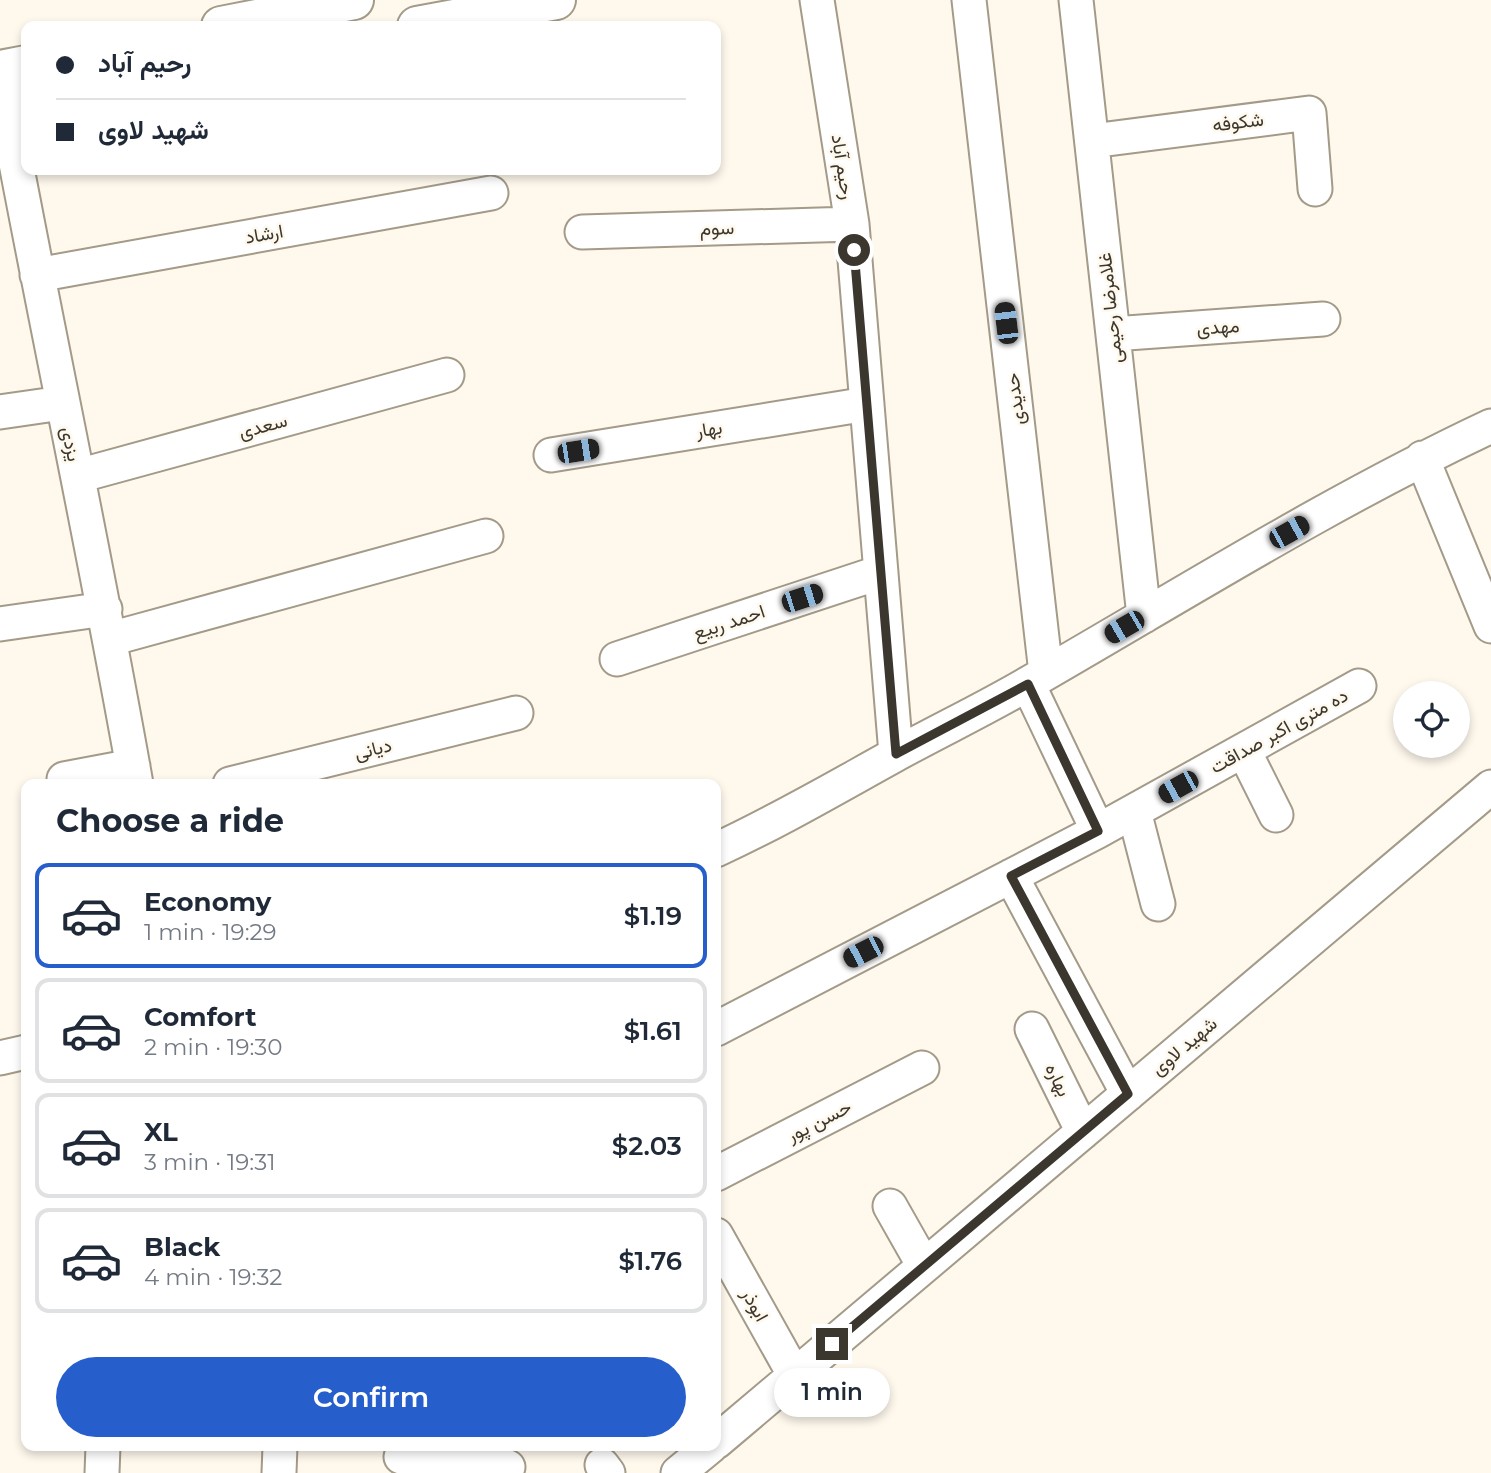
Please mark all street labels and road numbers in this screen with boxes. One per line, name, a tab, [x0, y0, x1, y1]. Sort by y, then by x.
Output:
street label: شکوفه	[1211, 107, 1265, 137]
street label: رحیم آباد	[826, 133, 860, 201]
street label: سوم	[699, 216, 735, 241]
street label: ارشاد	[243, 219, 285, 249]
street label: غلامرضا رحیمی	[1093, 251, 1127, 365]
street label: مهدی	[1196, 314, 1240, 340]
street label: حدیدی	[1000, 372, 1030, 426]
street label: سعدی	[236, 409, 290, 443]
street label: بهار	[693, 416, 724, 443]
street label: یزدی	[56, 425, 86, 463]
street label: احمد ربیع	[690, 600, 768, 646]
street label: ده متری اکبر صداقت	[1206, 684, 1352, 778]
street label: دیانی	[352, 733, 394, 765]
street label: شهید لاوی	[1146, 1012, 1222, 1080]
street label: بهاره	[1040, 1060, 1076, 1100]
street label: حسن پور	[782, 1095, 856, 1149]
street label: ابوذر	[736, 1284, 773, 1325]

